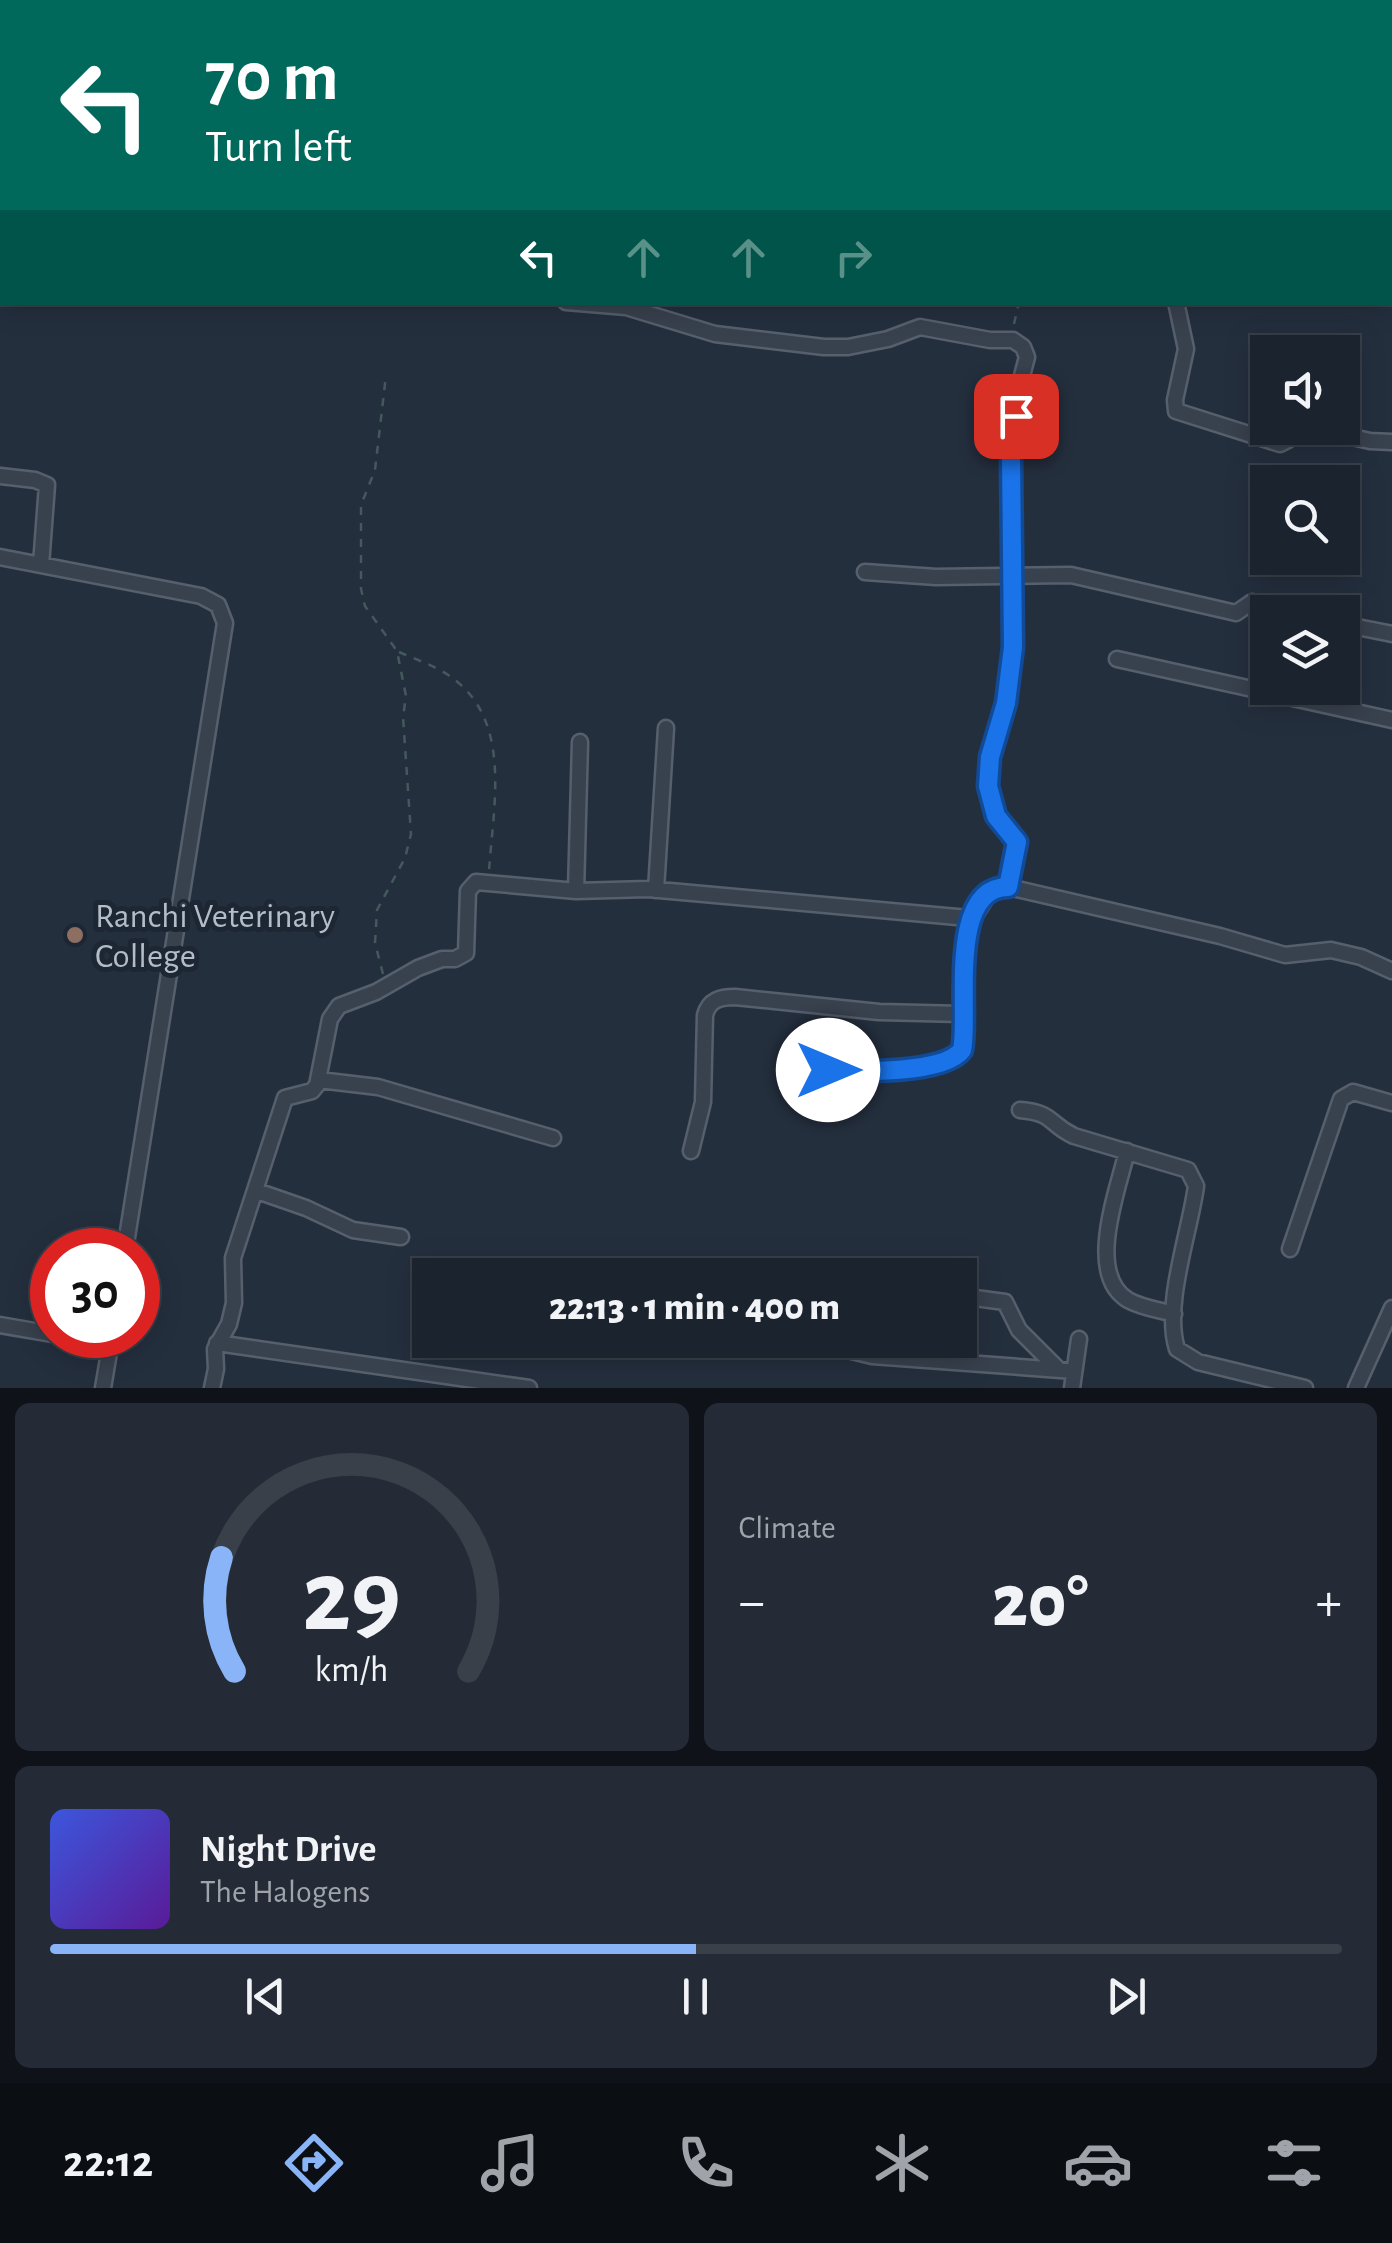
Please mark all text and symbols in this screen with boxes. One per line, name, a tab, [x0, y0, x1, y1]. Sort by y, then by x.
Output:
icon: left	[40, 40, 170, 170]
text: 70 m	[205, 43, 339, 113]
text: Turn left	[205, 125, 352, 170]
icon: left	[511, 230, 566, 285]
icon: ahead	[616, 230, 671, 285]
icon: ahead	[721, 230, 776, 285]
icon: right	[826, 230, 881, 285]
map controls	[1250, 335, 1360, 705]
button: sound	[1250, 335, 1360, 445]
pin	[974, 374, 1059, 459]
icon: arrive	[989, 389, 1044, 444]
button: search	[1250, 465, 1360, 575]
button: layers	[1250, 595, 1360, 705]
place label: Ranchi Veterinary College	[95, 899, 335, 974]
marker: Ranchi Veterinary College	[64, 924, 86, 946]
position arrow	[776, 1018, 880, 1122]
speed limit sign: 30	[30, 1228, 160, 1358]
text: 22:13 · 1 min · 400 m	[549, 1289, 840, 1327]
text: Climate	[739, 1512, 836, 1544]
text: 29	[302, 1546, 401, 1650]
text: 20°	[992, 1565, 1089, 1640]
text: −	[739, 1575, 765, 1630]
text: +	[1316, 1575, 1342, 1630]
text: km/h	[315, 1652, 389, 1688]
text: Night Drive	[200, 1831, 376, 1869]
text: The Halogens	[200, 1876, 370, 1908]
icon: previous	[238, 1969, 293, 2024]
icon: pause	[668, 1969, 723, 2024]
icon: next	[1099, 1969, 1154, 2024]
icon: directions	[279, 2128, 349, 2198]
icon: music	[475, 2128, 545, 2198]
icon: phone	[671, 2128, 741, 2198]
icon: climate	[867, 2128, 937, 2198]
icon: car	[1063, 2128, 1133, 2198]
icon: filters	[1259, 2128, 1329, 2198]
text: 22:12	[63, 2140, 153, 2185]

